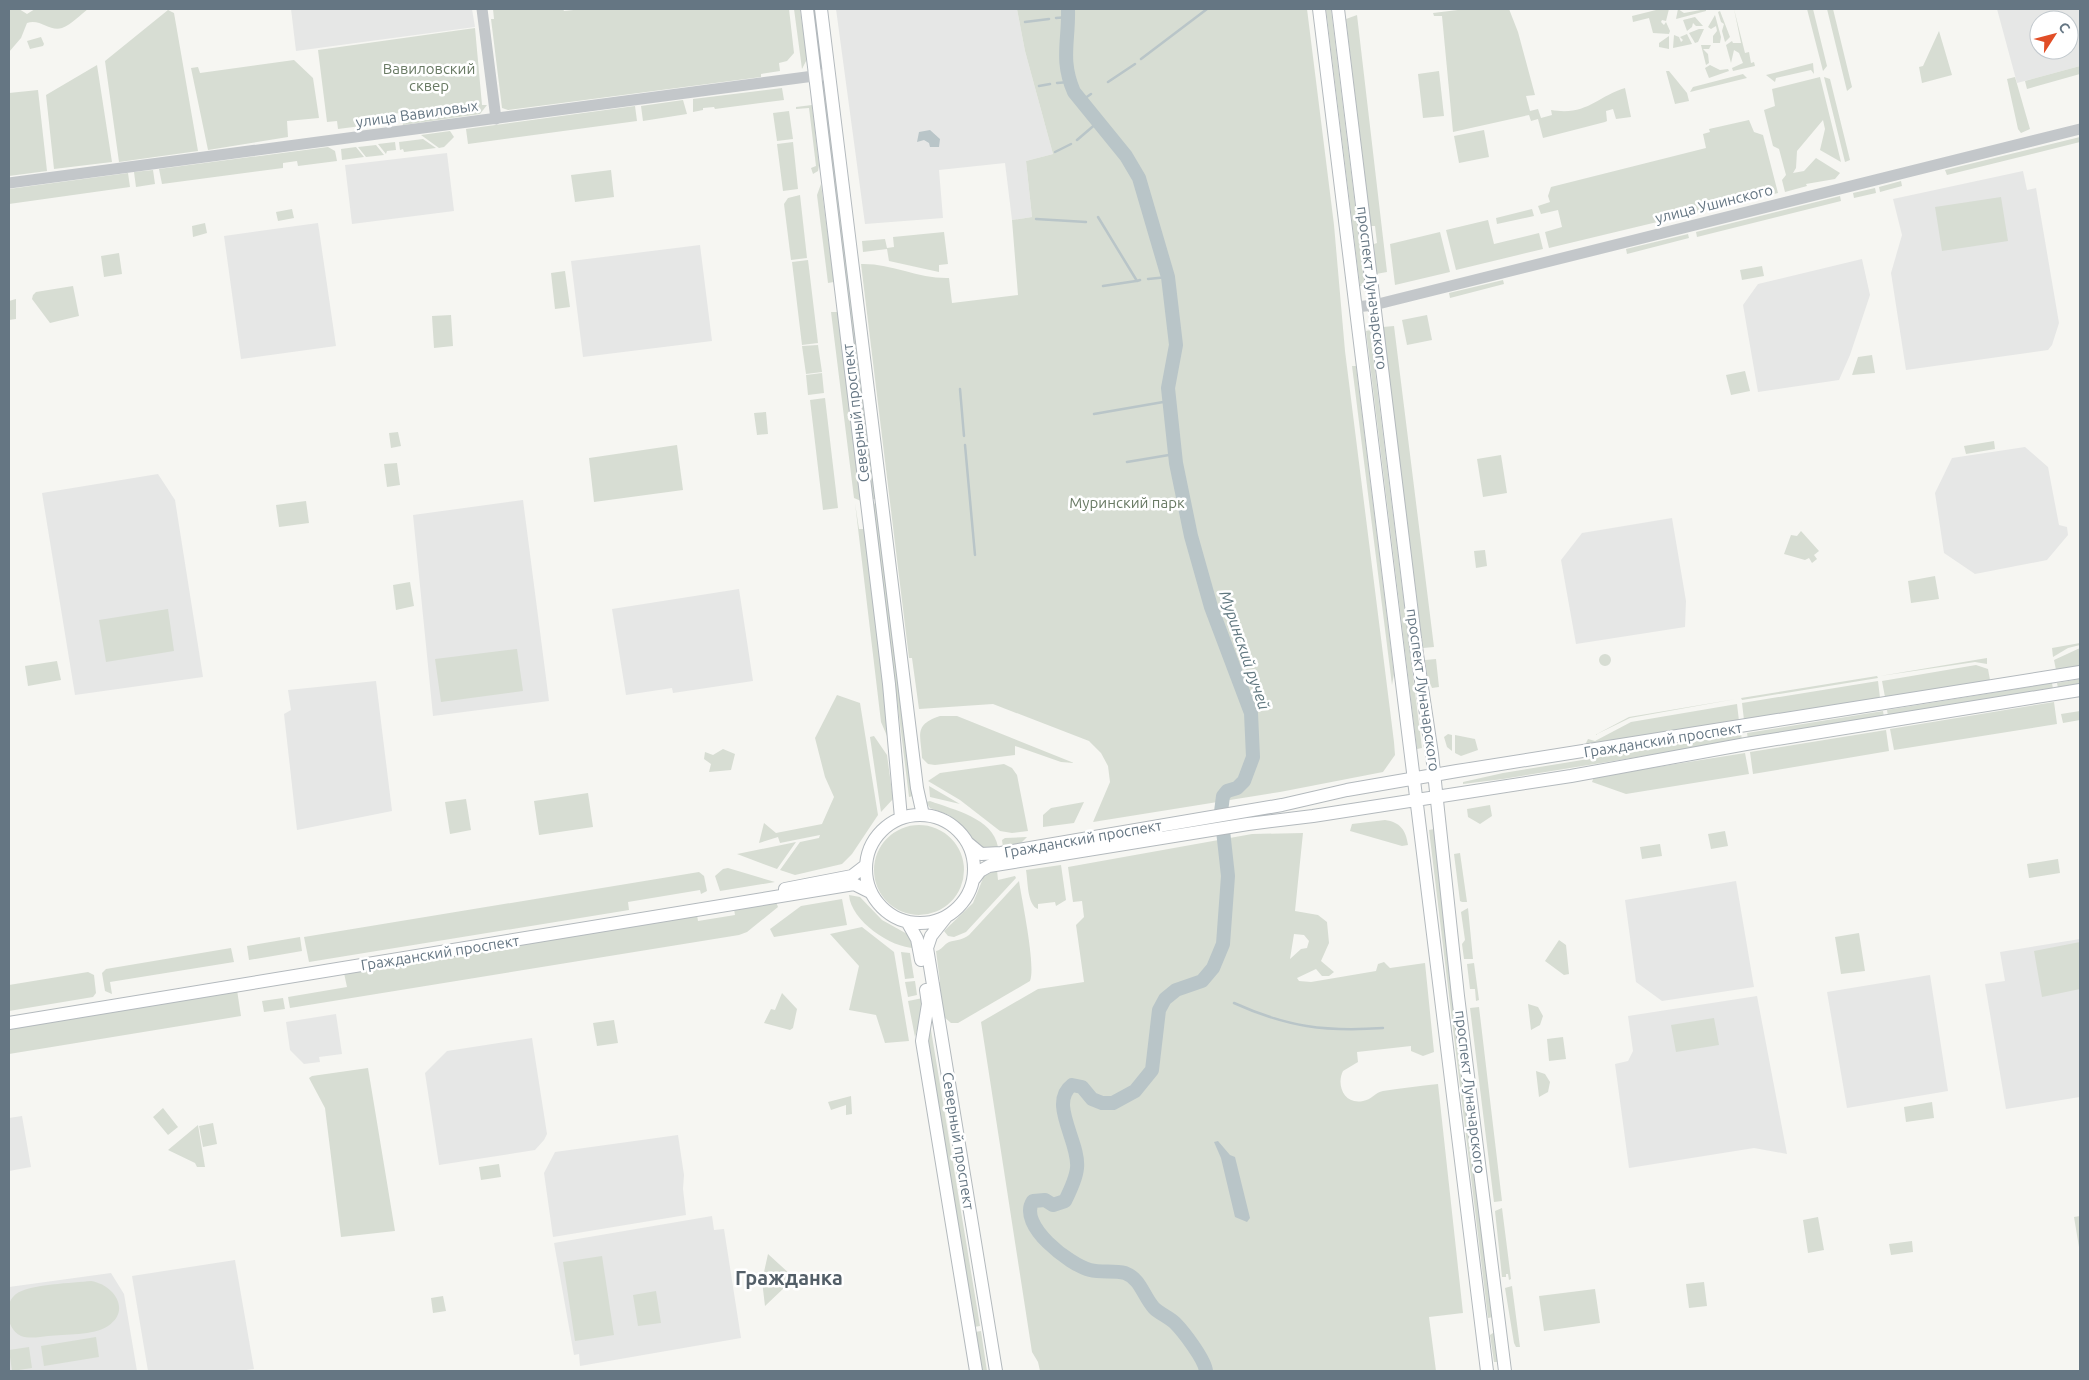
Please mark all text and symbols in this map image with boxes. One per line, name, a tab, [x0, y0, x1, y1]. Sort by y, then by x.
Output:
north arrow	[2029, 10, 2079, 60]
text: С	[2055, 19, 2074, 36]
park label: Вавиловский сквер	[383, 60, 475, 94]
street label: улица Вавиловых	[355, 96, 480, 131]
street label: улица Ушинского	[1653, 181, 1774, 226]
street label: проспект Луначарского	[1354, 205, 1391, 371]
street label: Северный проспект	[839, 342, 872, 483]
park label: Муринский парк	[1069, 494, 1185, 511]
water label: Муринский ручей	[1216, 588, 1274, 712]
street label: проспект Луначарского	[1404, 607, 1443, 772]
street label: Гражданский проспект	[1583, 719, 1744, 760]
street label: Гражданский проспект	[1003, 816, 1163, 861]
street label: Гражданский проспект	[360, 932, 521, 973]
street label: проспект Луначарского	[1452, 1009, 1489, 1175]
street label: Северный проспект	[939, 1071, 978, 1211]
district label: Гражданка	[735, 1266, 843, 1289]

